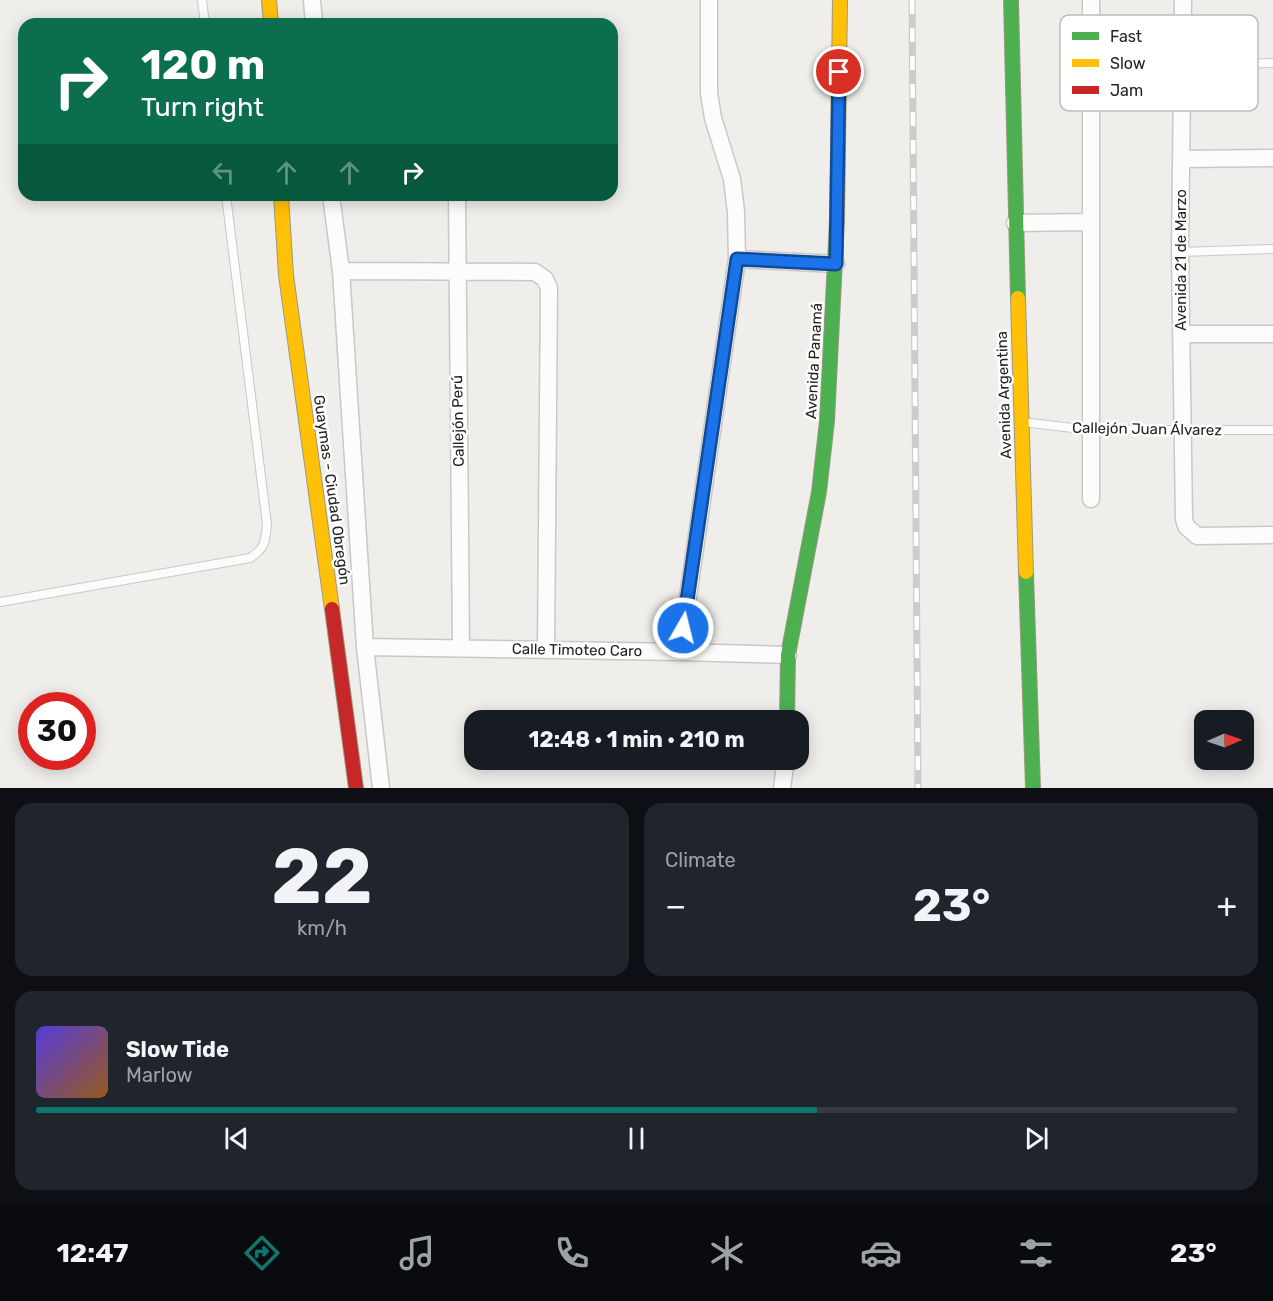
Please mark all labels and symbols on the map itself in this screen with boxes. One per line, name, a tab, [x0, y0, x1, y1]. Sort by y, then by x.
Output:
legend	[1060, 15, 1258, 111]
text: Fast	[1110, 27, 1142, 46]
pin	[813, 46, 864, 97]
text: Slow	[1110, 54, 1146, 73]
text: Jam	[1110, 81, 1143, 100]
street label: Avenida 21 de Marzo	[1172, 189, 1190, 331]
street label: Avenida Panamá	[802, 302, 826, 420]
street label: Avenida Argentina	[993, 331, 1015, 459]
street label: Callejón Perú	[448, 375, 468, 467]
street label: Guaymas - Ciudad Obregón	[310, 394, 354, 586]
street label: Callejón Juan Álvarez	[1072, 419, 1222, 439]
position arrow	[651, 596, 715, 660]
street label: Calle Timoteo Caro	[512, 640, 642, 660]
speed limit sign: 30	[18, 692, 96, 770]
north arrow	[1194, 710, 1254, 770]

